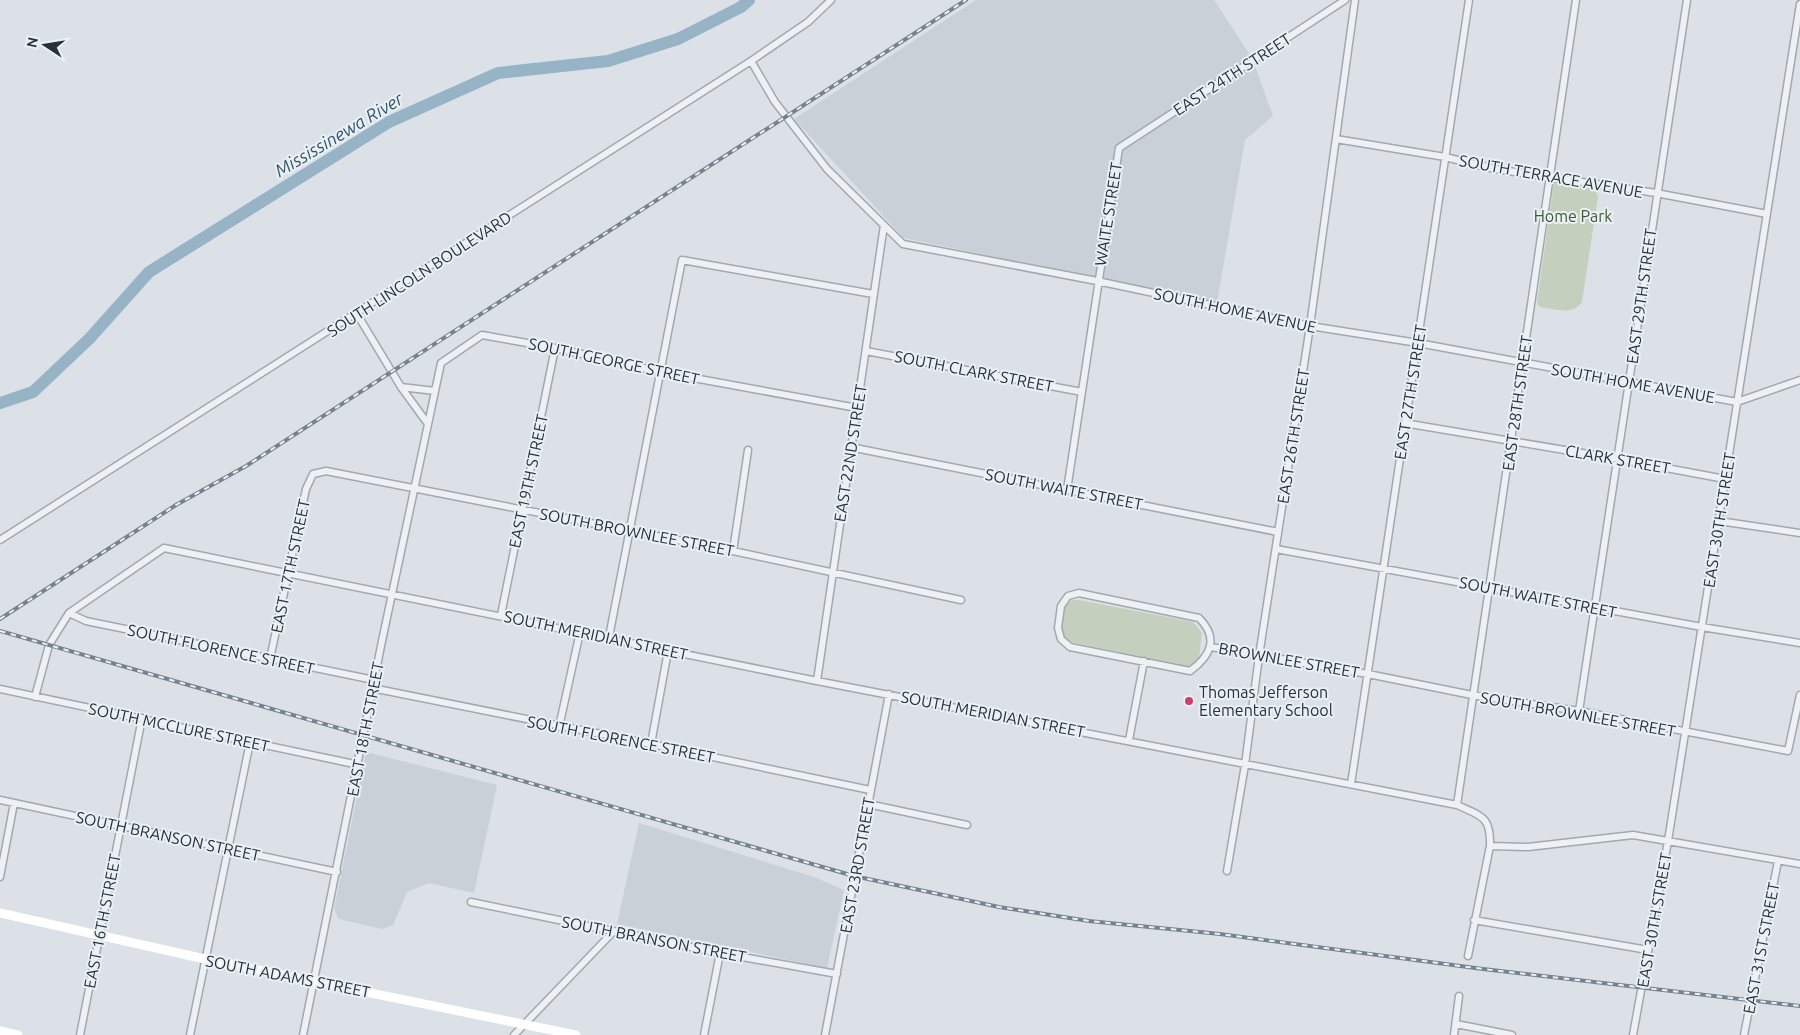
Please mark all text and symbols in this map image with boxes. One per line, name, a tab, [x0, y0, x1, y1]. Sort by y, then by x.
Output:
north arrow	[20, 20, 70, 70]
street label: EAST 24TH STREET	[1170, 29, 1294, 119]
text: N	[23, 36, 41, 49]
water label: Mississinewa River	[271, 87, 407, 180]
street label: SOUTH TERRACE AVENUE	[1458, 151, 1644, 201]
street label: WAITE STREET	[1091, 161, 1125, 267]
park label: Home Park	[1534, 207, 1612, 225]
street label: SOUTH LINCOLN BOULEVARD	[324, 208, 514, 340]
street label: EAST 29TH STREET	[1623, 227, 1659, 365]
street label: SOUTH HOME AVENUE	[1152, 284, 1318, 336]
street label: EAST 27TH STREET	[1390, 323, 1430, 461]
street label: SOUTH GEORGE STREET	[527, 334, 701, 388]
street label: EAST 28TH STREET	[1499, 334, 1535, 472]
street label: SOUTH CLARK STREET	[893, 347, 1055, 395]
street label: SOUTH HOME AVENUE	[1550, 360, 1716, 406]
street label: EAST 26TH STREET	[1273, 367, 1313, 505]
street label: EAST 22ND STREET	[830, 383, 870, 523]
street label: EAST 19TH STREET	[505, 412, 551, 550]
street label: CLARK STREET	[1564, 441, 1672, 477]
street label: EAST 30TH STREET	[1699, 451, 1739, 589]
street label: SOUTH WAITE STREET	[984, 465, 1144, 513]
street label: EAST 17TH STREET	[267, 497, 313, 635]
street label: SOUTH BROWNLEE STREET	[538, 504, 736, 560]
street label: SOUTH WAITE STREET	[1458, 573, 1618, 621]
street label: SOUTH MERIDIAN STREET	[502, 607, 690, 663]
street label: SOUTH FLORENCE STREET	[126, 620, 316, 678]
street label: BROWNLEE STREET	[1217, 639, 1361, 681]
street label: EAST 18TH STREET	[343, 660, 387, 798]
place label: Thomas Jefferson Elementary School	[1199, 683, 1333, 719]
street label: SOUTH MERIDIAN STREET	[899, 687, 1087, 741]
street label: SOUTH BROWNLEE STREET	[1479, 688, 1677, 740]
marker: Thomas Jefferson Elementary School	[1183, 695, 1195, 707]
street label: SOUTH MCCLURE STREET	[87, 699, 271, 755]
street label: SOUTH FLORENCE STREET	[526, 712, 716, 766]
street label: EAST 23RD STREET	[836, 795, 878, 934]
street label: SOUTH BRANSON STREET	[74, 808, 262, 864]
street label: EAST 30TH STREET	[1633, 851, 1675, 989]
street label: EAST 16TH STREET	[80, 852, 124, 990]
street label: EAST 31ST STREET	[1739, 880, 1783, 1015]
street label: SOUTH BRANSON STREET	[560, 912, 748, 966]
street label: SOUTH ADAMS STREET	[204, 951, 372, 1001]

